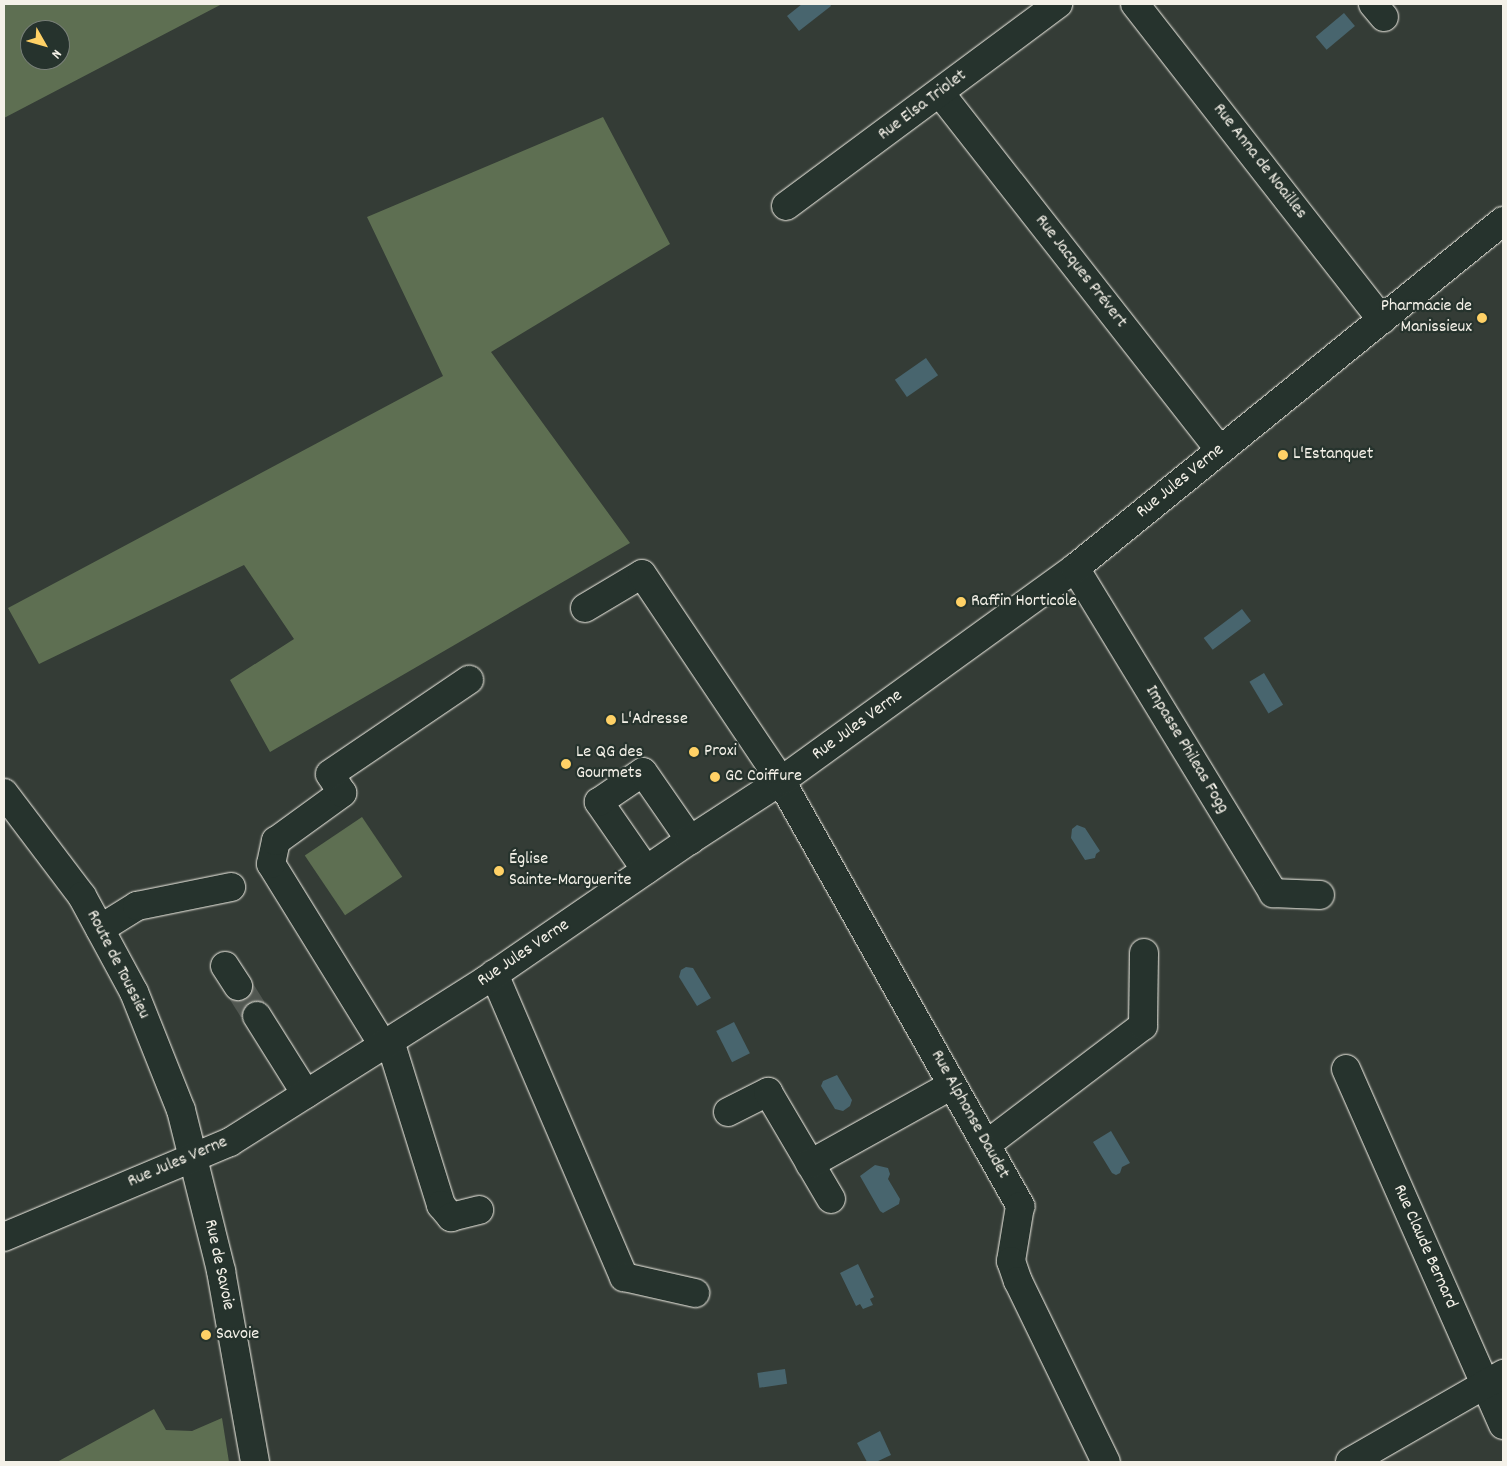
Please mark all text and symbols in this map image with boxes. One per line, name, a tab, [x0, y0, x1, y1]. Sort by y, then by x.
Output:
north arrow	[20, 20, 70, 70]
text: N	[46, 45, 66, 62]
street label: Rue Elsa Triolet	[874, 66, 972, 146]
street label: Rue Anna de Noailles	[1207, 100, 1311, 224]
street label: Rue Jacques Prévert	[1029, 211, 1131, 333]
place label: Pharmacie de Manissieux	[1381, 297, 1472, 340]
marker: Pharmacie de Manissieux	[1476, 312, 1488, 324]
street label: Rue Jules Verne	[1133, 440, 1229, 524]
place label: L'Estanquet	[1293, 444, 1373, 466]
marker: L'Estanquet	[1277, 449, 1289, 461]
place label: Raffin Horticole	[971, 591, 1077, 613]
marker: Raffin Horticole	[955, 596, 967, 608]
street label: Impasse Phileas Fogg	[1139, 682, 1233, 818]
street label: Rue Jules Verne	[809, 686, 907, 766]
place label: L'Adresse	[621, 709, 688, 731]
marker: L'Adresse	[605, 714, 617, 726]
place label: Proxi	[704, 741, 737, 763]
place label: Le QG des Gourmets	[576, 743, 643, 786]
marker: Proxi	[688, 746, 700, 758]
marker: Le QG des Gourmets	[560, 758, 572, 770]
place label: GC Coiffure	[725, 766, 802, 788]
marker: GC Coiffure	[709, 771, 721, 783]
place label: Église Sainte-Marguerite	[509, 850, 631, 892]
marker: Église Sainte-Marguerite	[493, 865, 505, 877]
street label: Route de Toussieu	[80, 907, 154, 1023]
street label: Rue Jules Verne	[474, 915, 574, 993]
street label: Rue Alphonse Daudet	[925, 1047, 1013, 1183]
street label: Rue Jules Verne	[125, 1132, 231, 1194]
street label: Rue Claude Bernard	[1387, 1182, 1461, 1312]
street label: Rue de Savoie	[198, 1218, 238, 1312]
place label: Savoie	[216, 1324, 259, 1346]
marker: Savoie	[200, 1329, 212, 1341]

